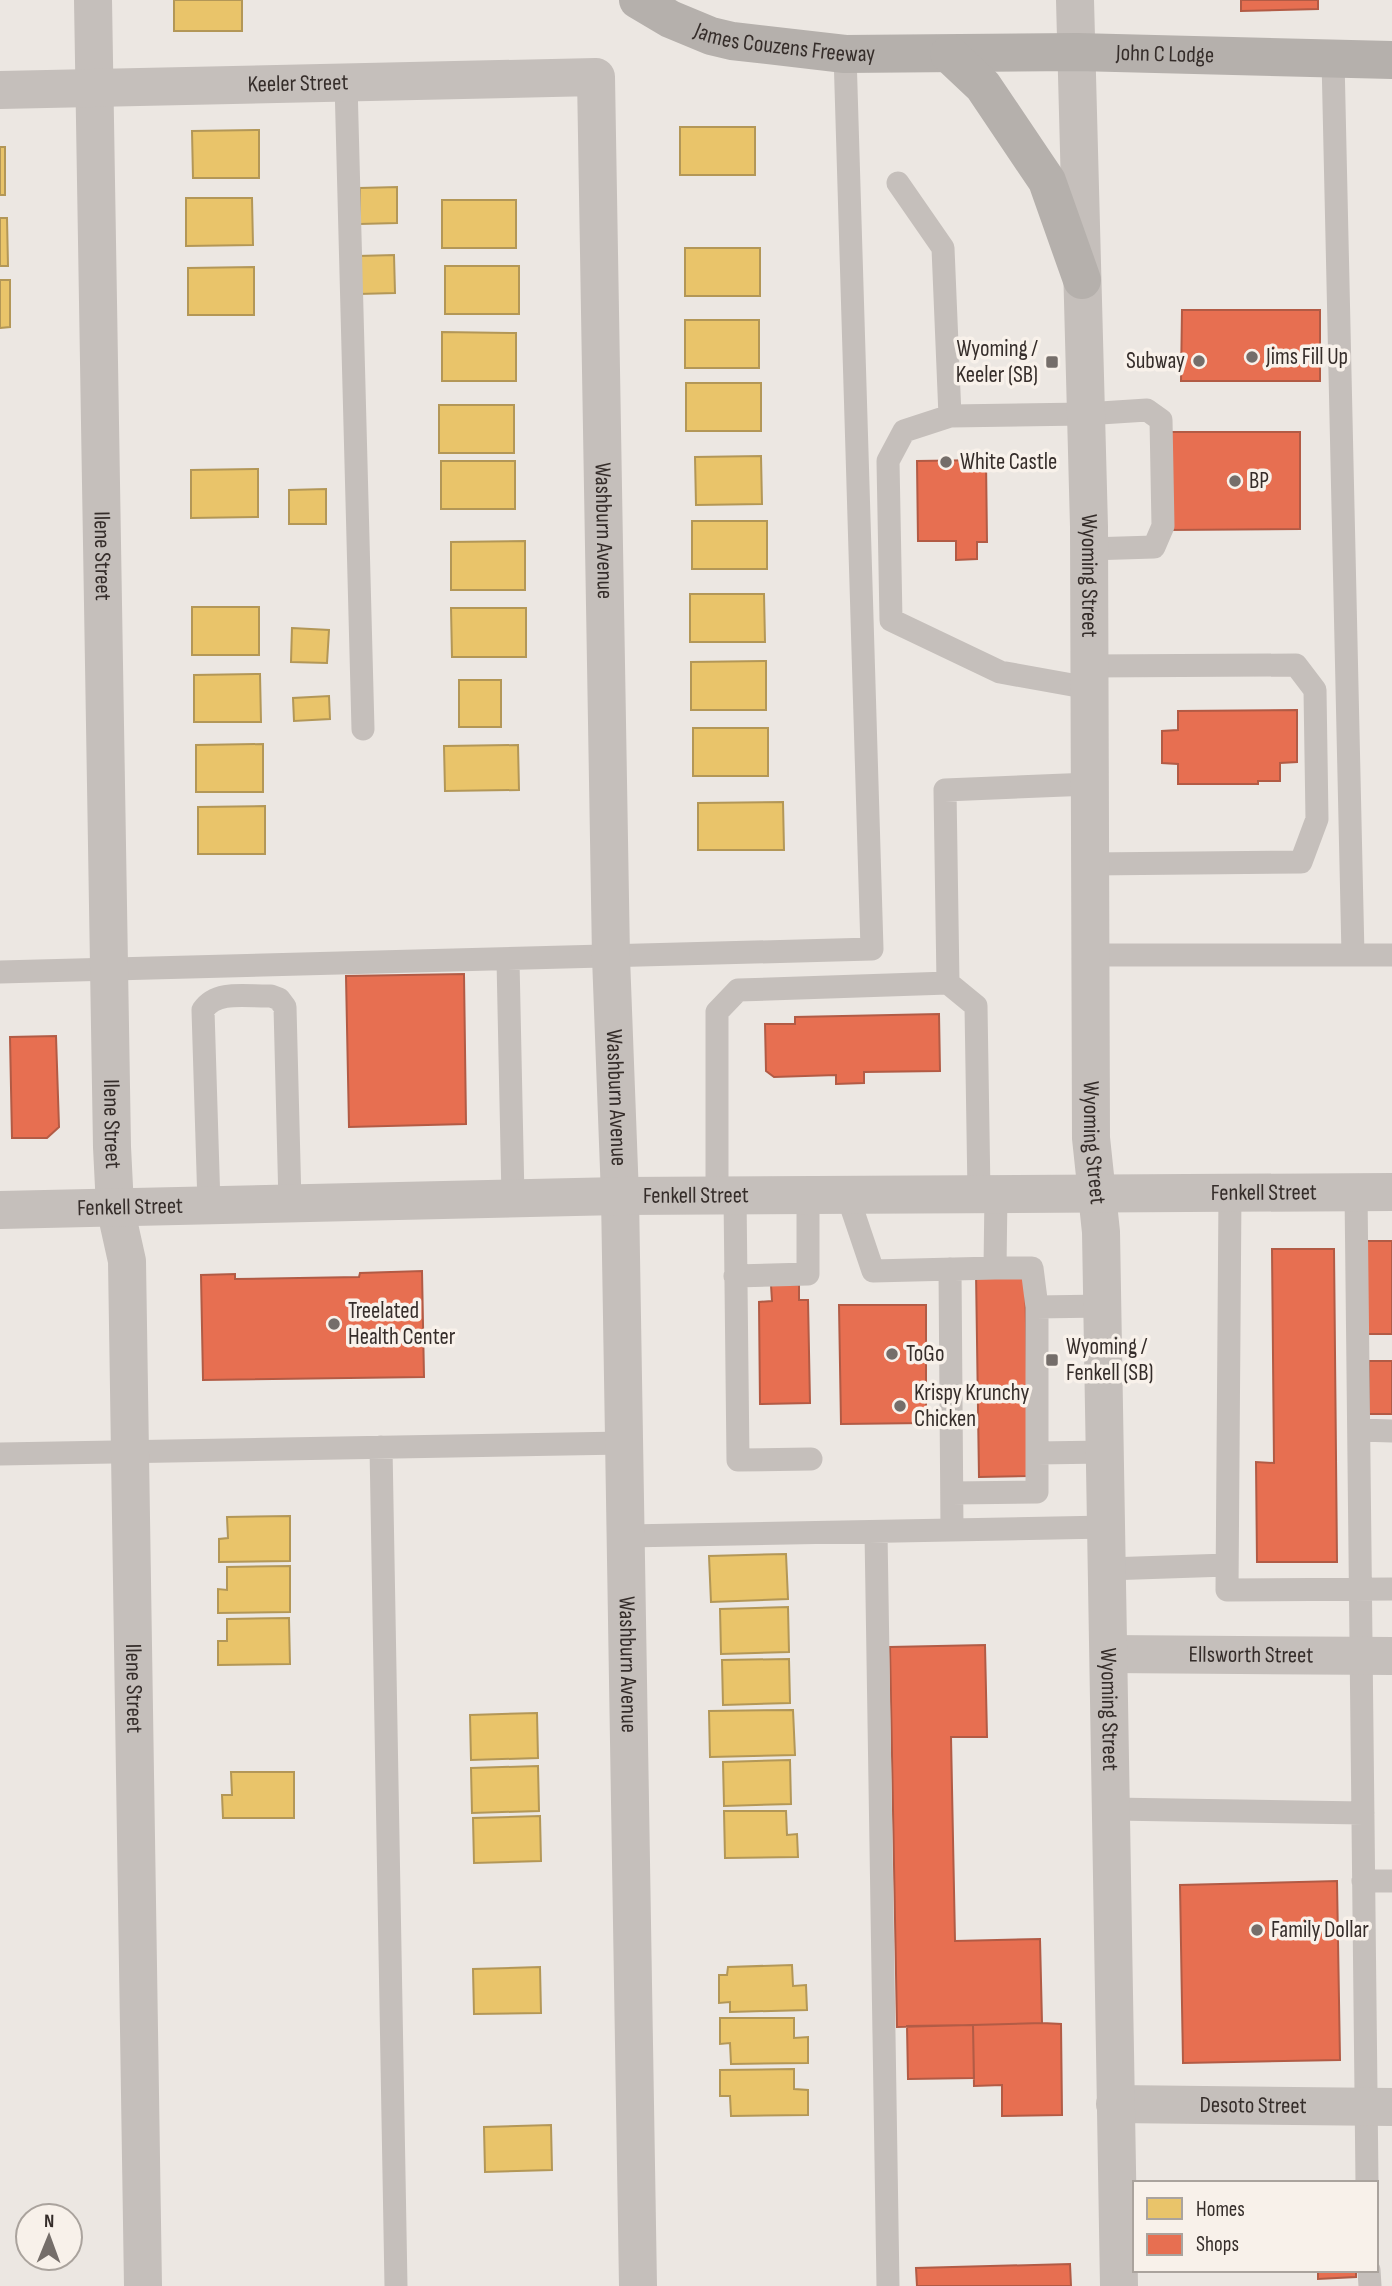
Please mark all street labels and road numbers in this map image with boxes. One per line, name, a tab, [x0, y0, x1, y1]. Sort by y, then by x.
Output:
street label: James Couzens Freeway	[689, 16, 875, 68]
street label: John C Lodge	[1115, 39, 1214, 69]
street label: Keeler Street	[247, 68, 349, 99]
street label: Washburn Avenue	[589, 462, 619, 599]
street label: Ilene Street	[87, 511, 117, 601]
street label: Wyoming Street	[1075, 514, 1103, 638]
street label: Washburn Avenue	[600, 1029, 633, 1167]
street label: Ilene Street	[97, 1079, 127, 1169]
street label: Wyoming Street	[1077, 1081, 1112, 1206]
street label: Fenkell Street	[1211, 1178, 1317, 1207]
street label: Fenkell Street	[643, 1181, 749, 1210]
street label: Fenkell Street	[77, 1192, 183, 1222]
street label: Washburn Avenue	[613, 1596, 643, 1733]
street label: Ellsworth Street	[1189, 1641, 1313, 1669]
street label: Ilene Street	[119, 1643, 148, 1733]
street label: Wyoming Street	[1094, 1647, 1124, 1771]
street label: Desoto Street	[1199, 2091, 1307, 2120]

